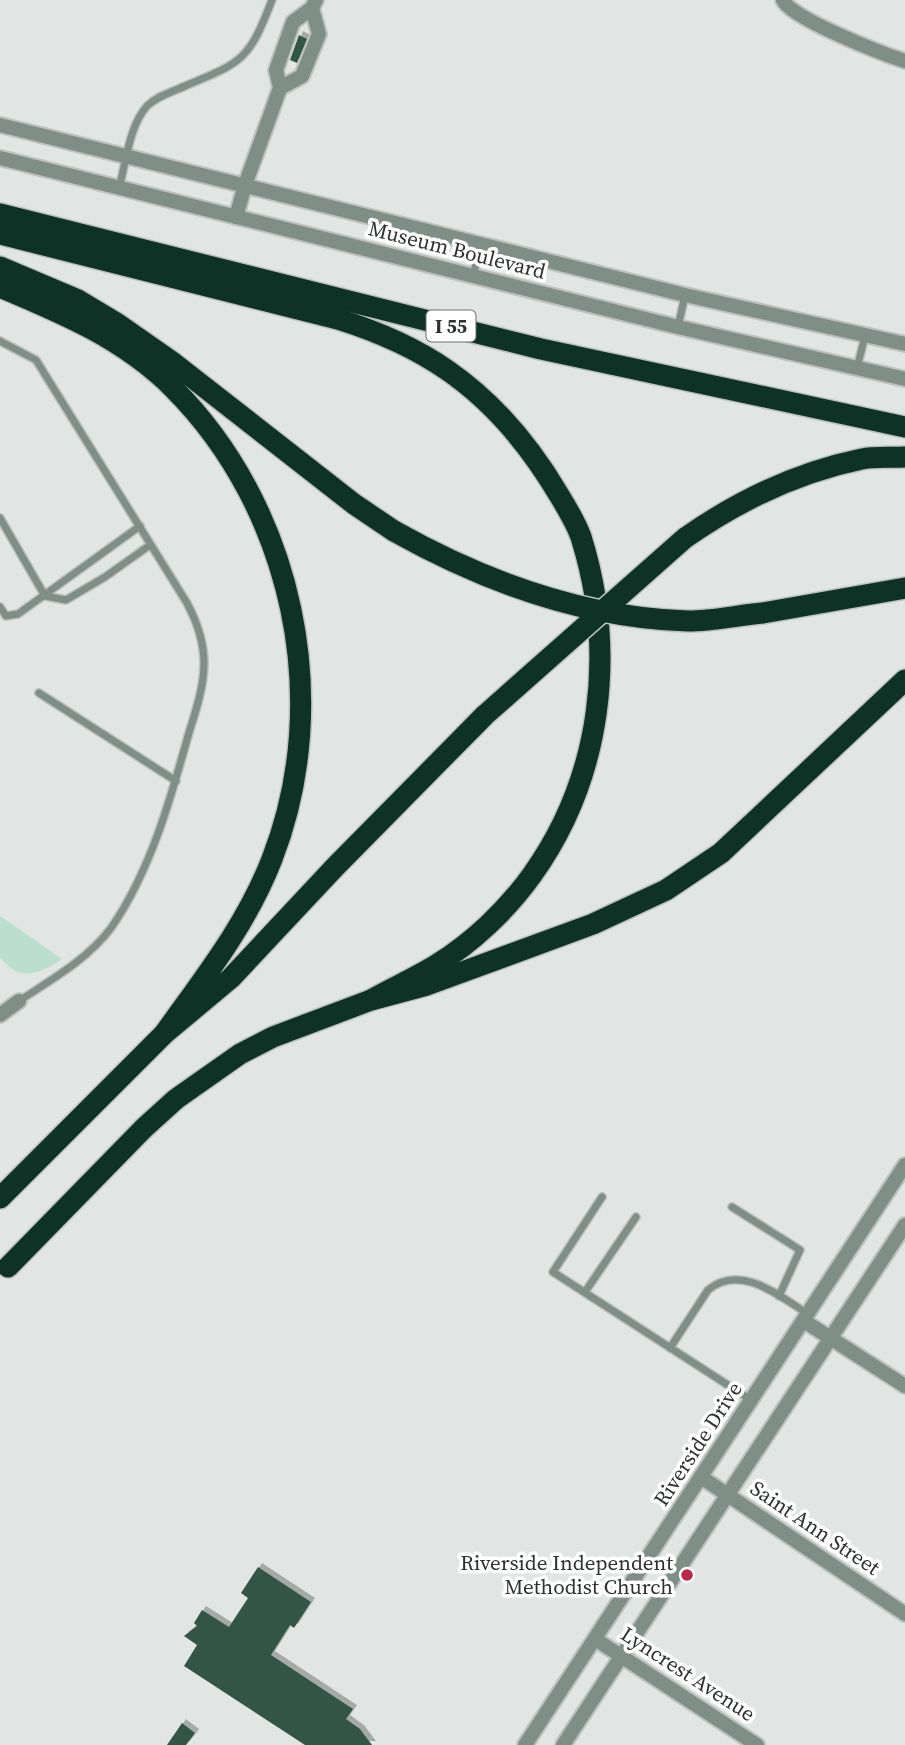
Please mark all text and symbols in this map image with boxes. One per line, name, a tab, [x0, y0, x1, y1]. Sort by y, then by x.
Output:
street label: Museum Boulevard	[366, 213, 549, 286]
road number: I 55	[426, 310, 476, 342]
street label: Riverside Drive	[647, 1376, 749, 1511]
street label: Saint Ann Street	[745, 1473, 886, 1582]
place label: Riverside Independent Methodist Church	[460, 1548, 673, 1601]
marker: Riverside Independent Methodist Church	[679, 1567, 695, 1583]
street label: Lyncrest Avenue	[615, 1619, 761, 1728]

